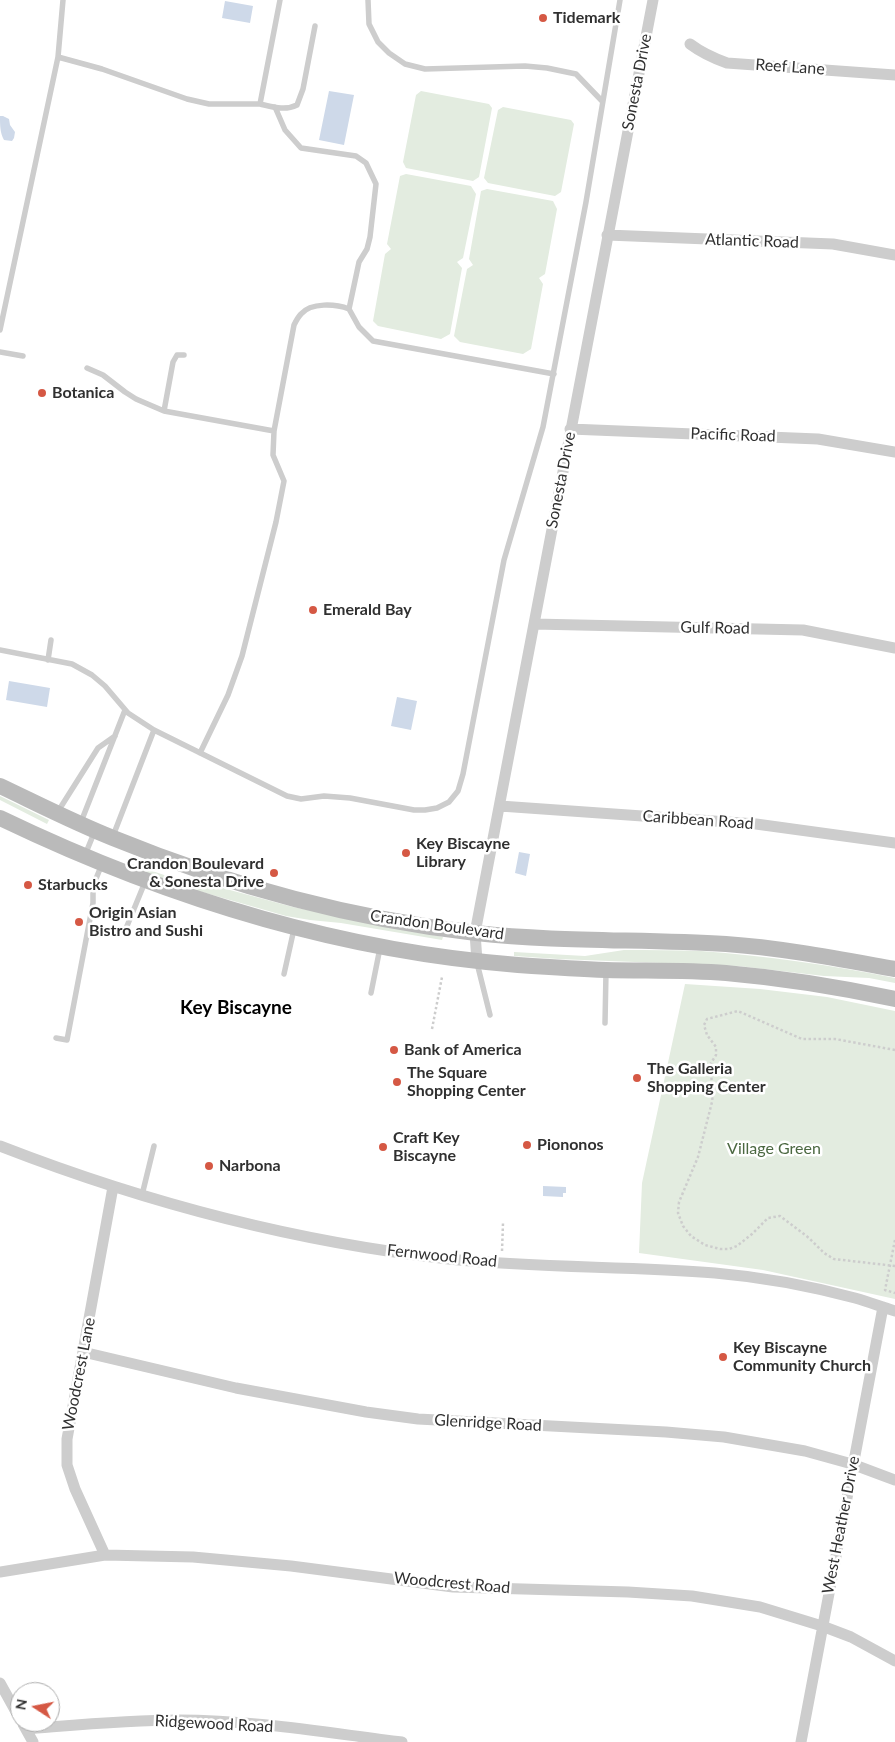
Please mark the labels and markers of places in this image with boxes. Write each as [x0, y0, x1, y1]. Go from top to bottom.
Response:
place label: Tidemark [553, 8, 620, 28]
marker: Tidemark [537, 12, 549, 24]
place label: Botanica [52, 383, 114, 403]
marker: Botanica [36, 387, 48, 399]
place label: Emerald Bay [323, 600, 412, 620]
marker: Emerald Bay [307, 604, 319, 616]
place label: Key Biscayne Library [416, 834, 510, 872]
marker: Key Biscayne Library [400, 847, 412, 859]
place label: Crandon Boulevard & Sonesta Drive [127, 854, 264, 892]
marker: Crandon Boulevard & Sonesta Drive [268, 867, 280, 879]
place label: Starbucks [38, 875, 108, 895]
marker: Starbucks [22, 879, 34, 891]
place label: Origin Asian Bistro and Sushi [89, 903, 203, 941]
marker: Origin Asian Bistro and Sushi [73, 916, 85, 928]
place label: Bank of America [404, 1040, 522, 1060]
marker: Bank of America [388, 1044, 400, 1056]
place label: The Galleria Shopping Center [647, 1059, 766, 1097]
place label: The Square Shopping Center [407, 1063, 526, 1101]
marker: The Galleria Shopping Center [631, 1072, 643, 1084]
marker: The Square Shopping Center [391, 1076, 403, 1088]
place label: Craft Key Biscayne [393, 1128, 460, 1166]
place label: Piononos [537, 1135, 604, 1155]
marker: Piononos [521, 1139, 533, 1151]
marker: Craft Key Biscayne [377, 1141, 389, 1153]
place label: Narbona [219, 1156, 281, 1176]
marker: Narbona [203, 1160, 215, 1172]
place label: Key Biscayne Community Church [733, 1338, 871, 1376]
marker: Key Biscayne Community Church [717, 1351, 729, 1363]

